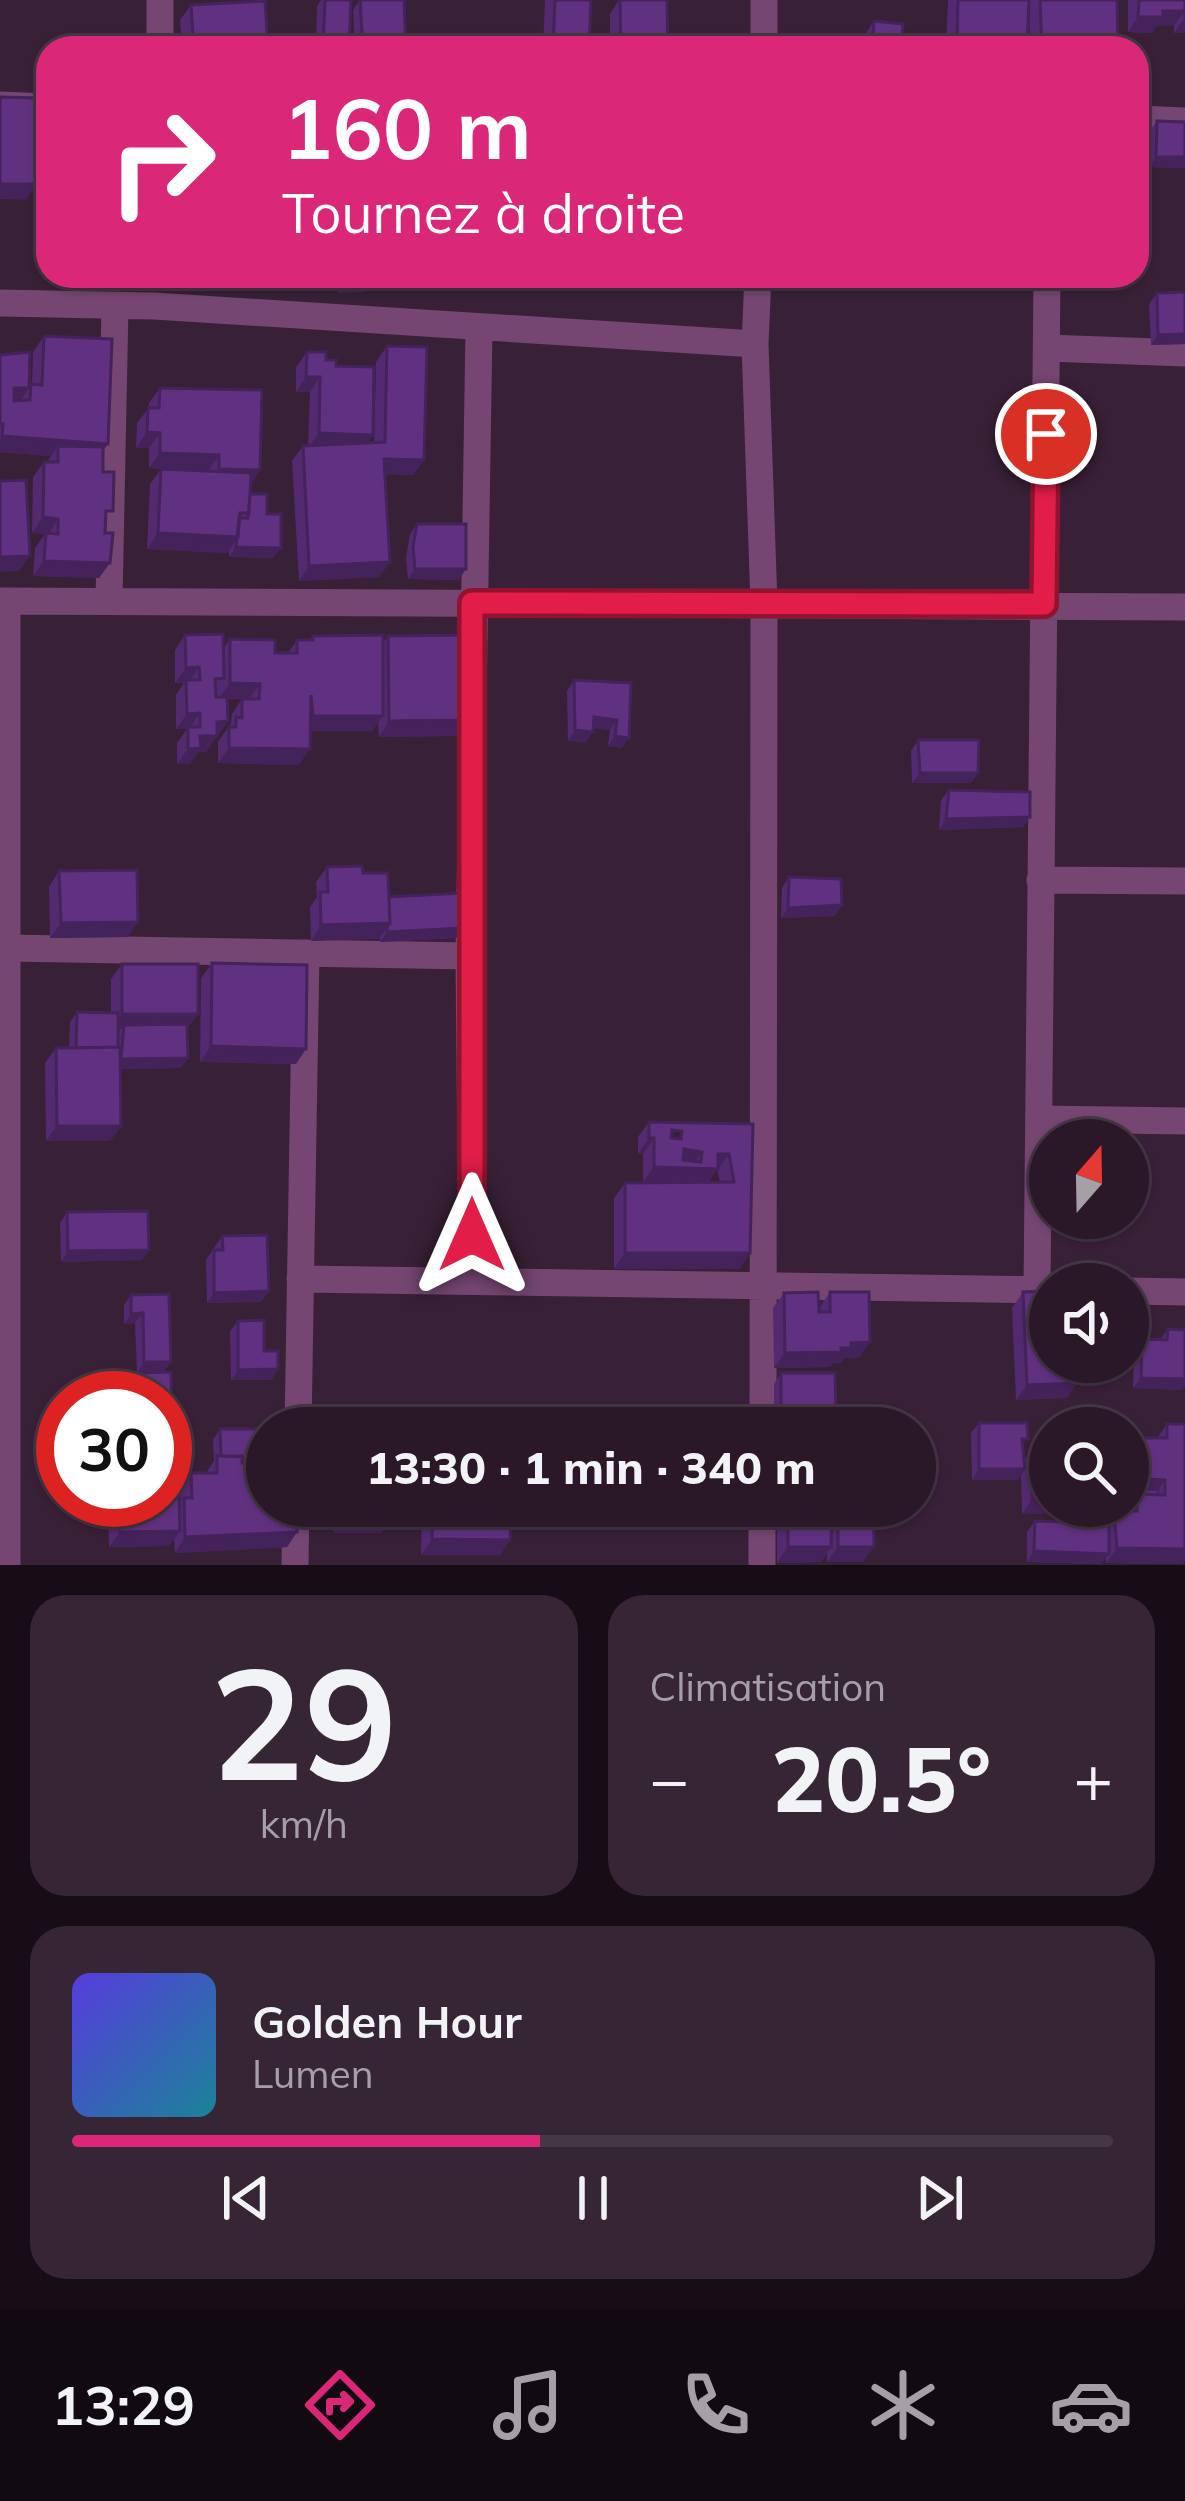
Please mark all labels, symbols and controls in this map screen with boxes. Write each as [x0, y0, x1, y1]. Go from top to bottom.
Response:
text: 160 m [282, 75, 532, 180]
icon: right [84, 84, 240, 240]
text: Tournez à droite [282, 179, 685, 247]
pin [995, 383, 1097, 485]
icon: arrive [1013, 401, 1079, 467]
north arrow [1029, 1119, 1149, 1239]
map controls [1029, 1119, 1149, 1527]
position arrow [409, 1172, 535, 1298]
button: sound [1029, 1263, 1149, 1383]
speed limit sign: 30 [36, 1371, 192, 1527]
button: search [1029, 1407, 1149, 1527]
text: 13:30 · 1 min · 340 m [366, 1439, 816, 1495]
text: 29 [210, 1623, 397, 1819]
text: Climatisation [650, 1662, 886, 1711]
text: 20.5° [771, 1722, 991, 1835]
text: − [650, 1737, 689, 1820]
text: + [1073, 1737, 1113, 1820]
text: km/h [260, 1799, 348, 1848]
text: Golden Hour [252, 1993, 522, 2049]
text: Lumen [252, 2049, 374, 2098]
icon: previous [213, 2165, 279, 2231]
icon: pause [560, 2165, 626, 2231]
icon: next [907, 2165, 973, 2231]
icon: directions [298, 2363, 382, 2447]
icon: music [486, 2363, 570, 2447]
icon: phone [674, 2363, 758, 2447]
icon: climate [861, 2363, 945, 2447]
icon: car [1049, 2363, 1133, 2447]
text: 13:29 [52, 2371, 195, 2439]

